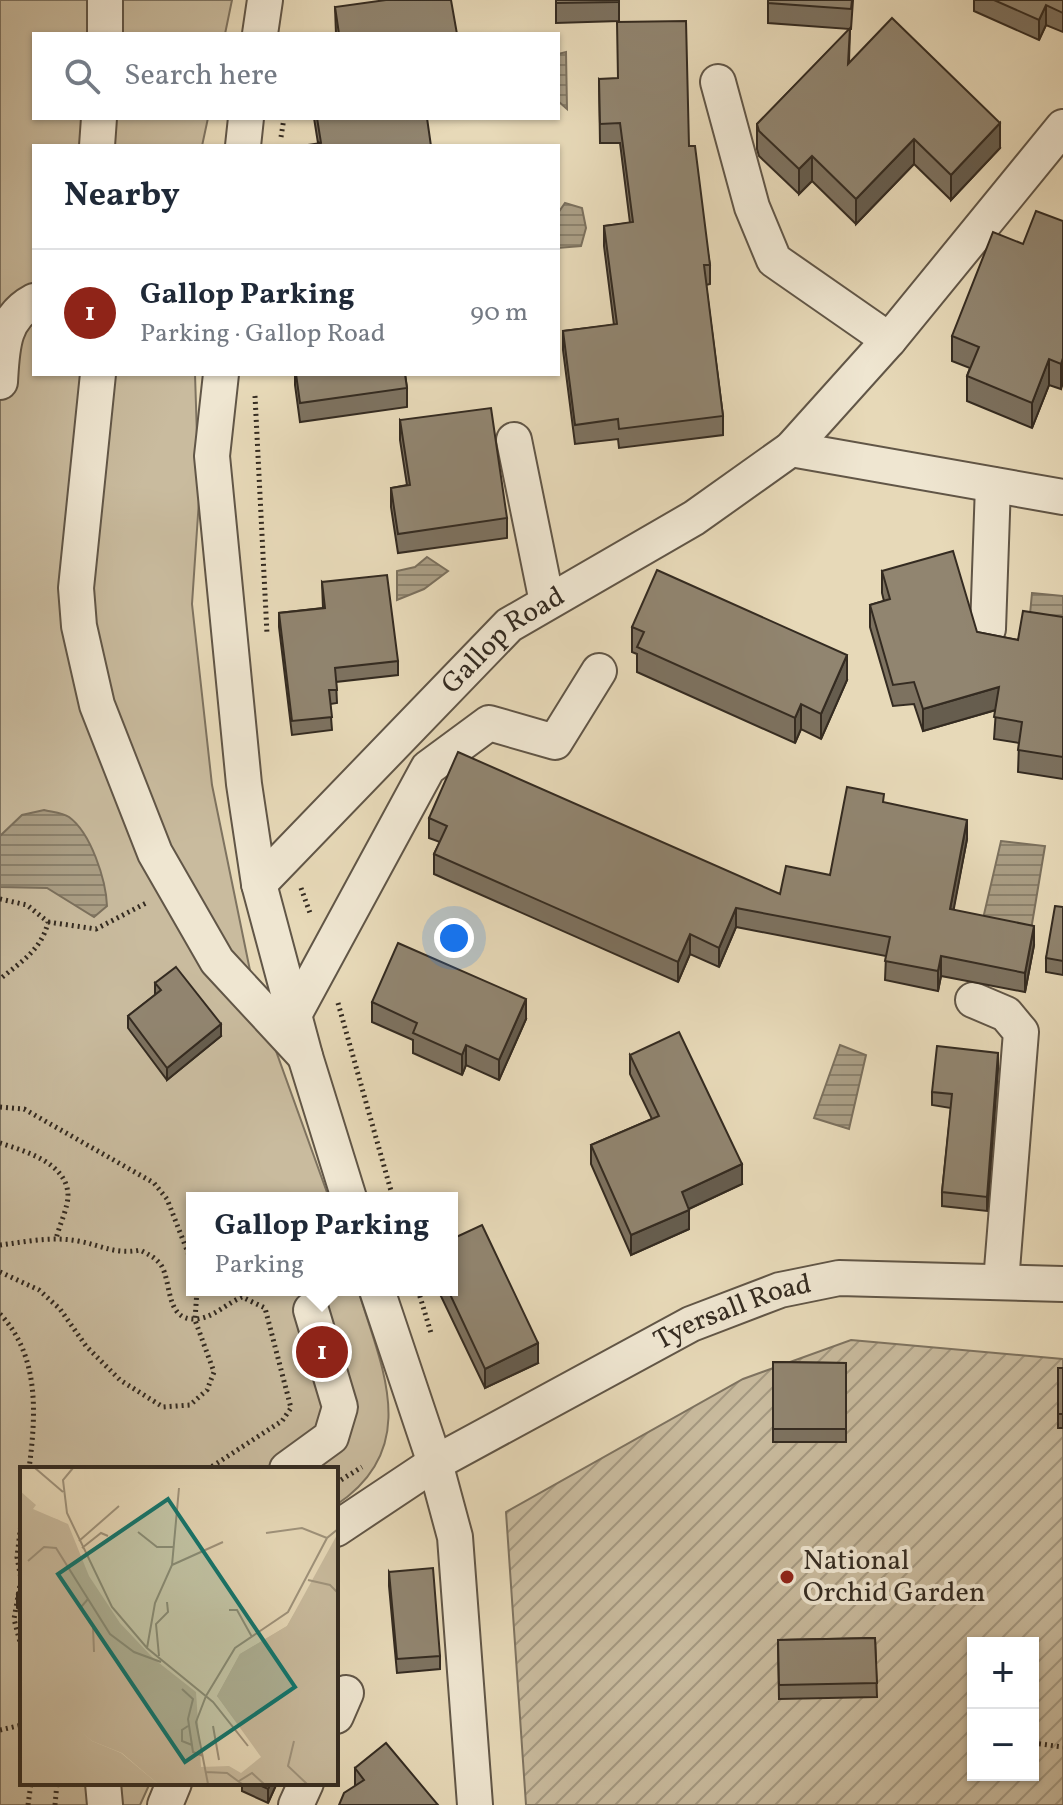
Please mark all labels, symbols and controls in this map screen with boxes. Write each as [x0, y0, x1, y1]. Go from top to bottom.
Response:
search box [32, 32, 560, 120]
icon: search [60, 54, 104, 98]
text: Search here [124, 55, 278, 97]
text: Nearby [64, 173, 180, 220]
text: Gallop Parking [140, 274, 355, 316]
text: 1 [85, 295, 95, 331]
text: 90 m [470, 295, 528, 331]
text: Parking · Gallop Road [140, 316, 385, 352]
street label: Gallop Road [433, 577, 572, 703]
your location [434, 918, 474, 958]
popup [186, 1192, 458, 1296]
text: Gallop Parking [215, 1205, 429, 1247]
text: Parking [215, 1247, 304, 1283]
street label: Tyersall Road [647, 1265, 815, 1360]
pin: 1 [296, 1322, 348, 1382]
inset map [20, 1467, 338, 1785]
place label: National Orchid Garden [803, 1542, 985, 1613]
marker: National Orchid Garden [778, 1568, 796, 1586]
map controls [967, 1637, 1039, 1781]
button: + [967, 1637, 1039, 1709]
button: − [967, 1709, 1039, 1781]

